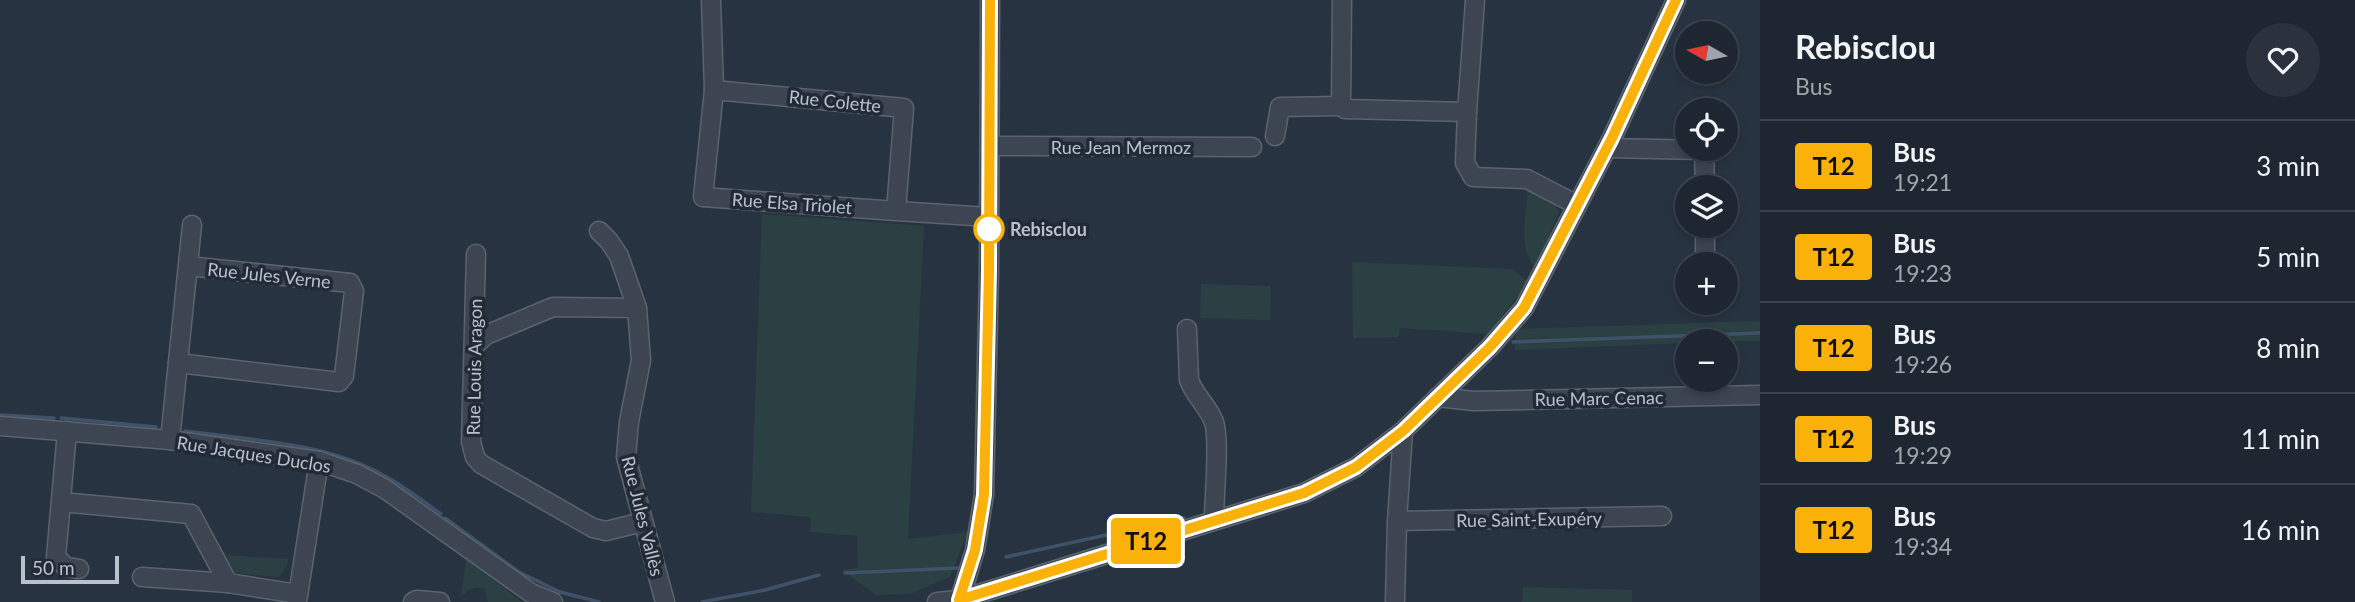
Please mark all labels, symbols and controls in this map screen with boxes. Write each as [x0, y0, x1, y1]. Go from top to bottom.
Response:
north arrow [1675, 21, 1738, 84]
map controls [1675, 21, 1738, 392]
button: heart [2246, 23, 2320, 97]
text: Rebisclou [1795, 26, 1936, 66]
text: Bus [1795, 72, 1832, 100]
street label: Rue Colette [788, 85, 882, 117]
button: locate [1675, 98, 1738, 161]
street label: Rue Jean Mermoz [1051, 136, 1191, 158]
text: Bus [1893, 136, 1936, 168]
text: 3 min [2256, 150, 2320, 182]
text: T12 [1812, 151, 1855, 180]
text: 19:21 [1893, 168, 1952, 196]
button: layers [1675, 175, 1738, 238]
street label: Rue Elsa Triolet [731, 188, 853, 218]
marker: Rebisclou [974, 214, 1004, 244]
place label: Rebisclou [1010, 218, 1087, 240]
text: Bus [1893, 227, 1936, 259]
text: 5 min [2256, 241, 2320, 273]
text: T12 [1812, 242, 1855, 271]
button: + [1675, 252, 1738, 315]
street label: Rue Jules Verne [206, 258, 332, 292]
text: 19:23 [1893, 259, 1952, 287]
street label: Rue Louis Aragon [462, 298, 486, 436]
text: Bus [1893, 318, 1936, 350]
button: − [1675, 329, 1738, 392]
text: 8 min [2256, 332, 2320, 364]
text: T12 [1812, 333, 1855, 362]
text: 19:26 [1893, 350, 1952, 378]
street label: Rue Marc Cenac [1534, 386, 1664, 410]
text: Bus [1893, 409, 1936, 441]
text: 11 min [2241, 423, 2320, 455]
text: T12 [1812, 424, 1855, 453]
street label: Rue Jacques Duclos [175, 431, 333, 477]
text: 19:29 [1893, 441, 1952, 469]
street label: Rue Jules Vallès [617, 454, 669, 579]
text: Bus [1893, 500, 1936, 532]
street label: Rue Saint-Exupéry [1456, 507, 1603, 531]
text: 16 min [2241, 514, 2320, 546]
text: T12 [1812, 515, 1855, 544]
line badge: T12 [1106, 518, 1186, 564]
text: T12 [1125, 526, 1167, 555]
text: 19:34 [1893, 532, 1952, 560]
scale bar [21, 553, 119, 585]
text: 50 m [32, 556, 75, 579]

